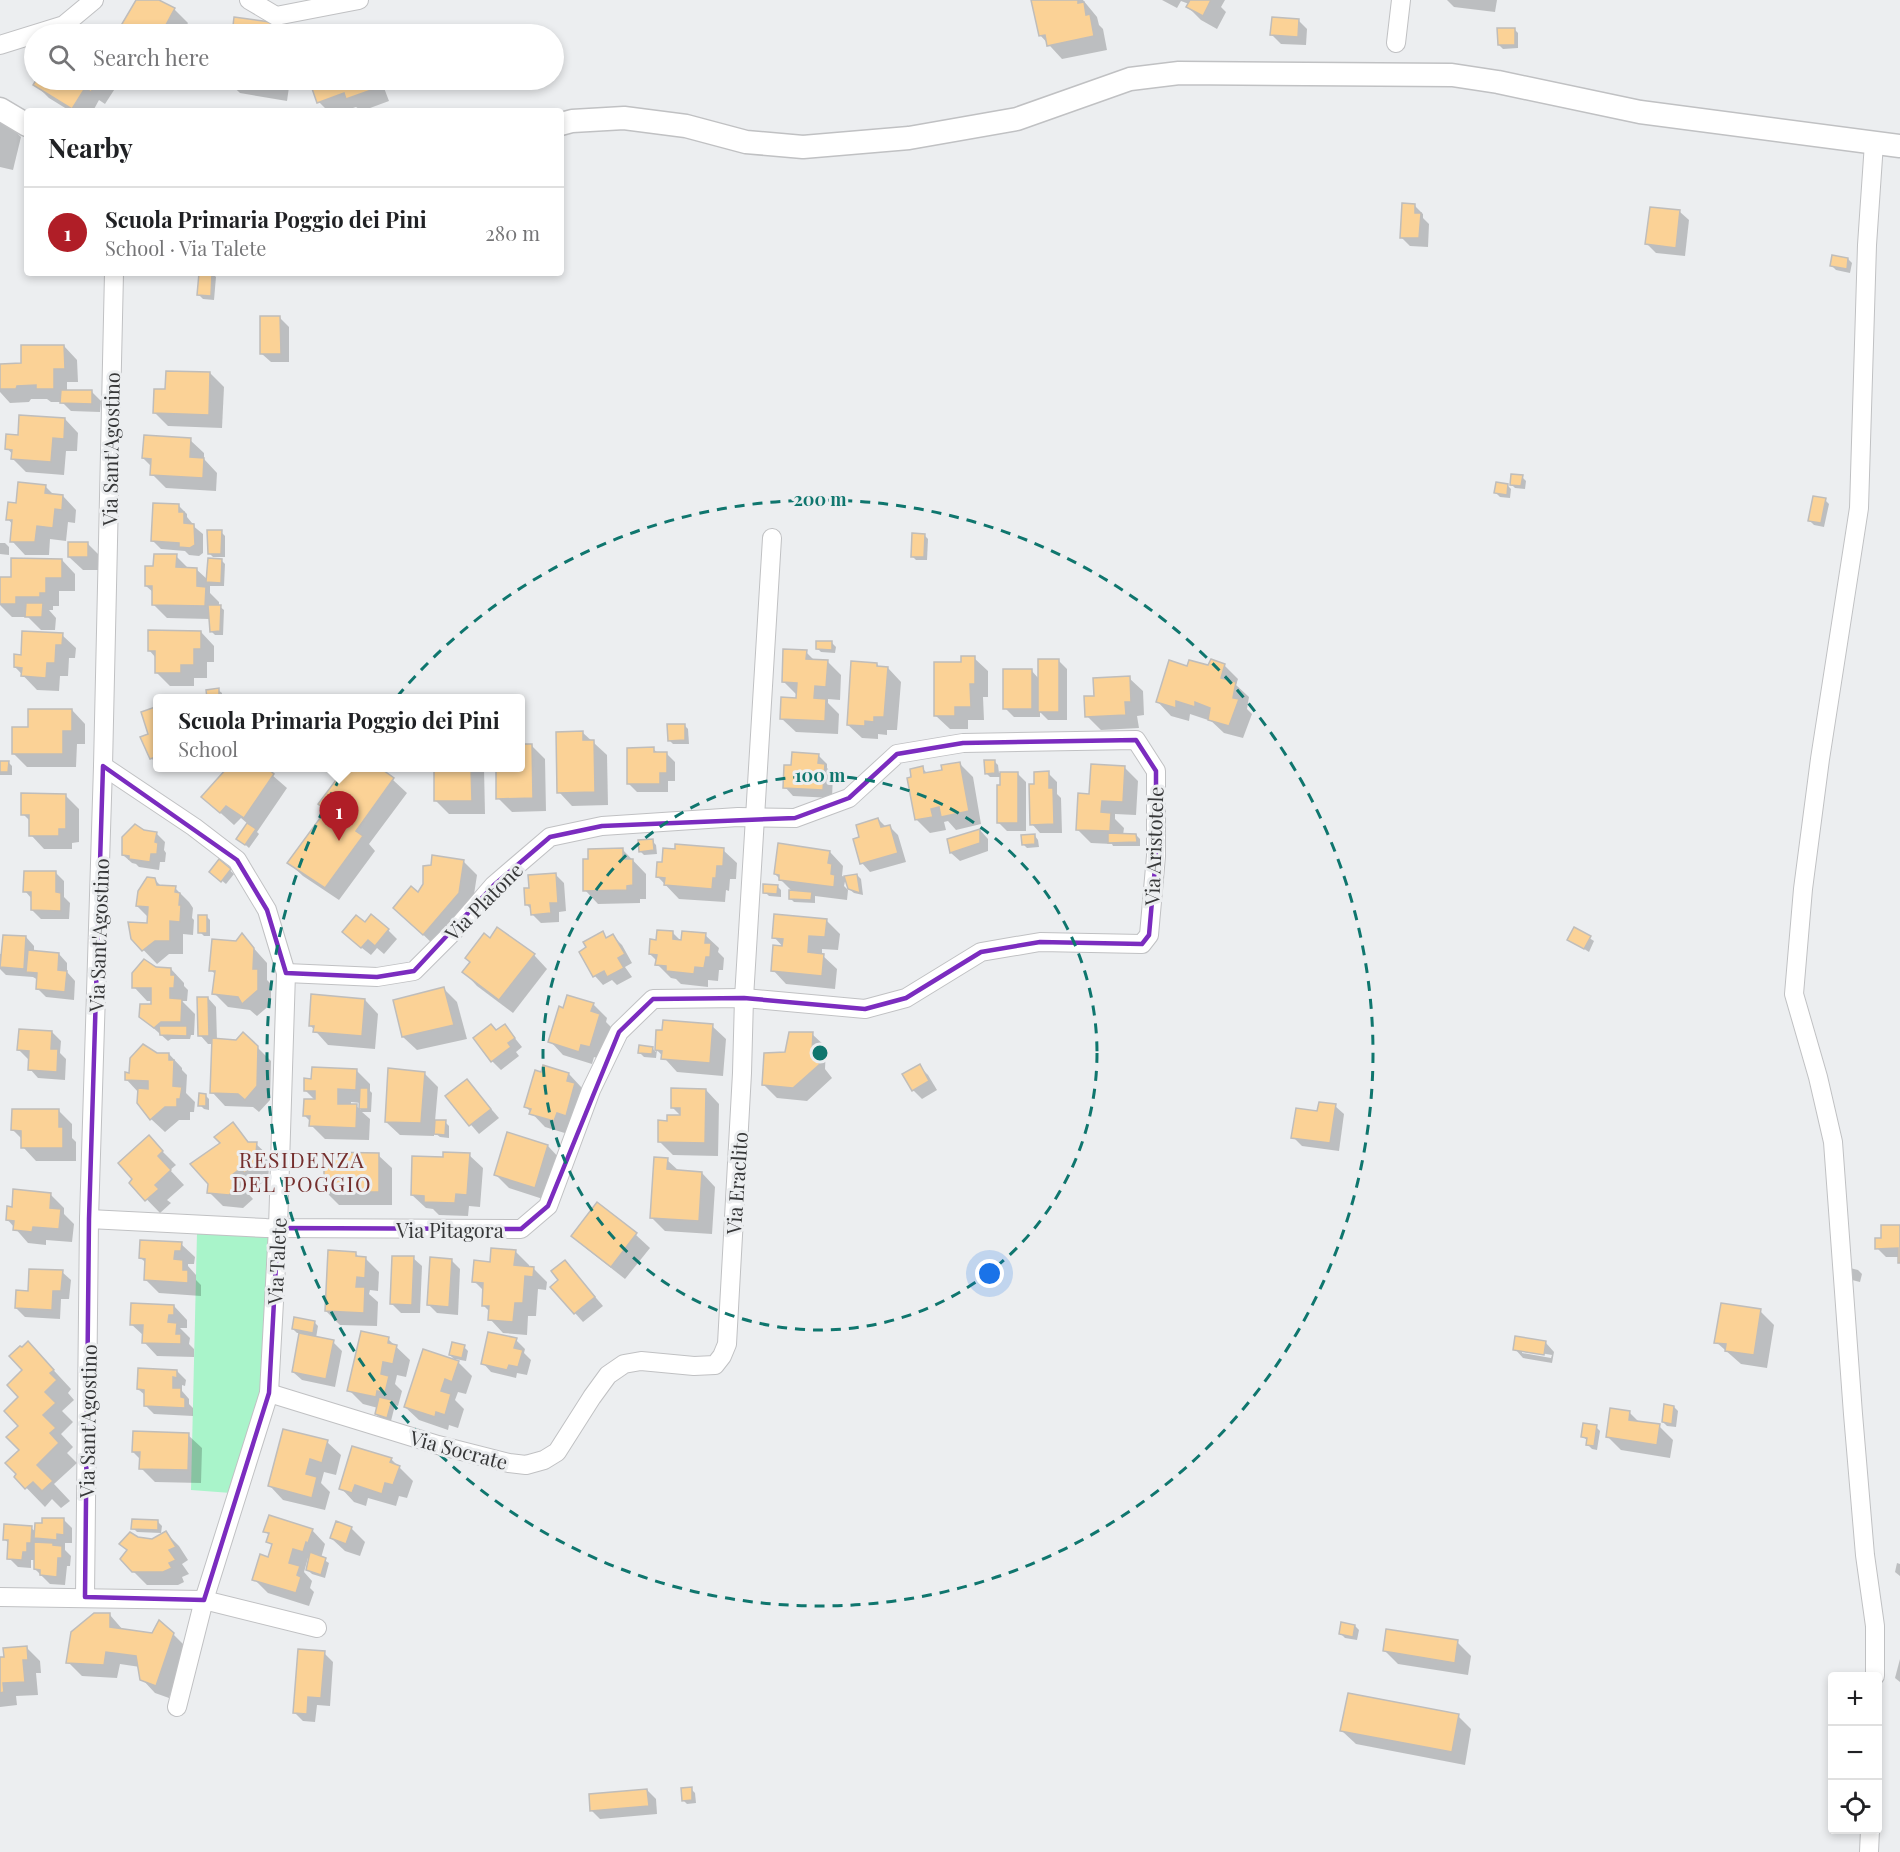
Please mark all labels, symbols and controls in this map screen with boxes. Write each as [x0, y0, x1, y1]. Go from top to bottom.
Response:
search box [24, 24, 564, 90]
icon: search [45, 41, 78, 74]
text: Search here [93, 42, 209, 72]
text: Nearby [48, 130, 133, 165]
text: Scuola Primaria Poggio dei Pini [105, 204, 427, 234]
text: 1 [64, 219, 71, 246]
text: 280 m [485, 219, 540, 246]
text: School · Via Talete [105, 234, 266, 261]
street label: Via Sant'Agostino [95, 372, 125, 527]
text: 200 m [793, 487, 847, 511]
popup [153, 694, 525, 772]
text: Scuola Primaria Poggio dei Pini [178, 705, 500, 735]
text: School [178, 735, 238, 762]
text: 100 m [795, 763, 846, 787]
street label: Via Aristotele [1137, 786, 1169, 907]
pin: 1 [320, 792, 358, 841]
street label: Via Platone [437, 856, 528, 947]
street label: Via Sant'Agostino [82, 858, 114, 1013]
centre of rings [810, 1043, 830, 1063]
street label: Via Eraclito [719, 1131, 753, 1236]
district label: RESIDENZA DEL POGGIO [232, 1145, 372, 1197]
street label: Via Pitagora [395, 1216, 504, 1243]
street label: Via Talete [260, 1217, 292, 1306]
your location [975, 1259, 1004, 1288]
street label: Via Sant'Agostino [72, 1344, 102, 1499]
street label: Via Socrate [406, 1423, 511, 1475]
map controls [1828, 1672, 1882, 1834]
button: + [1828, 1672, 1882, 1726]
button: − [1828, 1726, 1882, 1780]
button: locate [1828, 1780, 1882, 1834]

